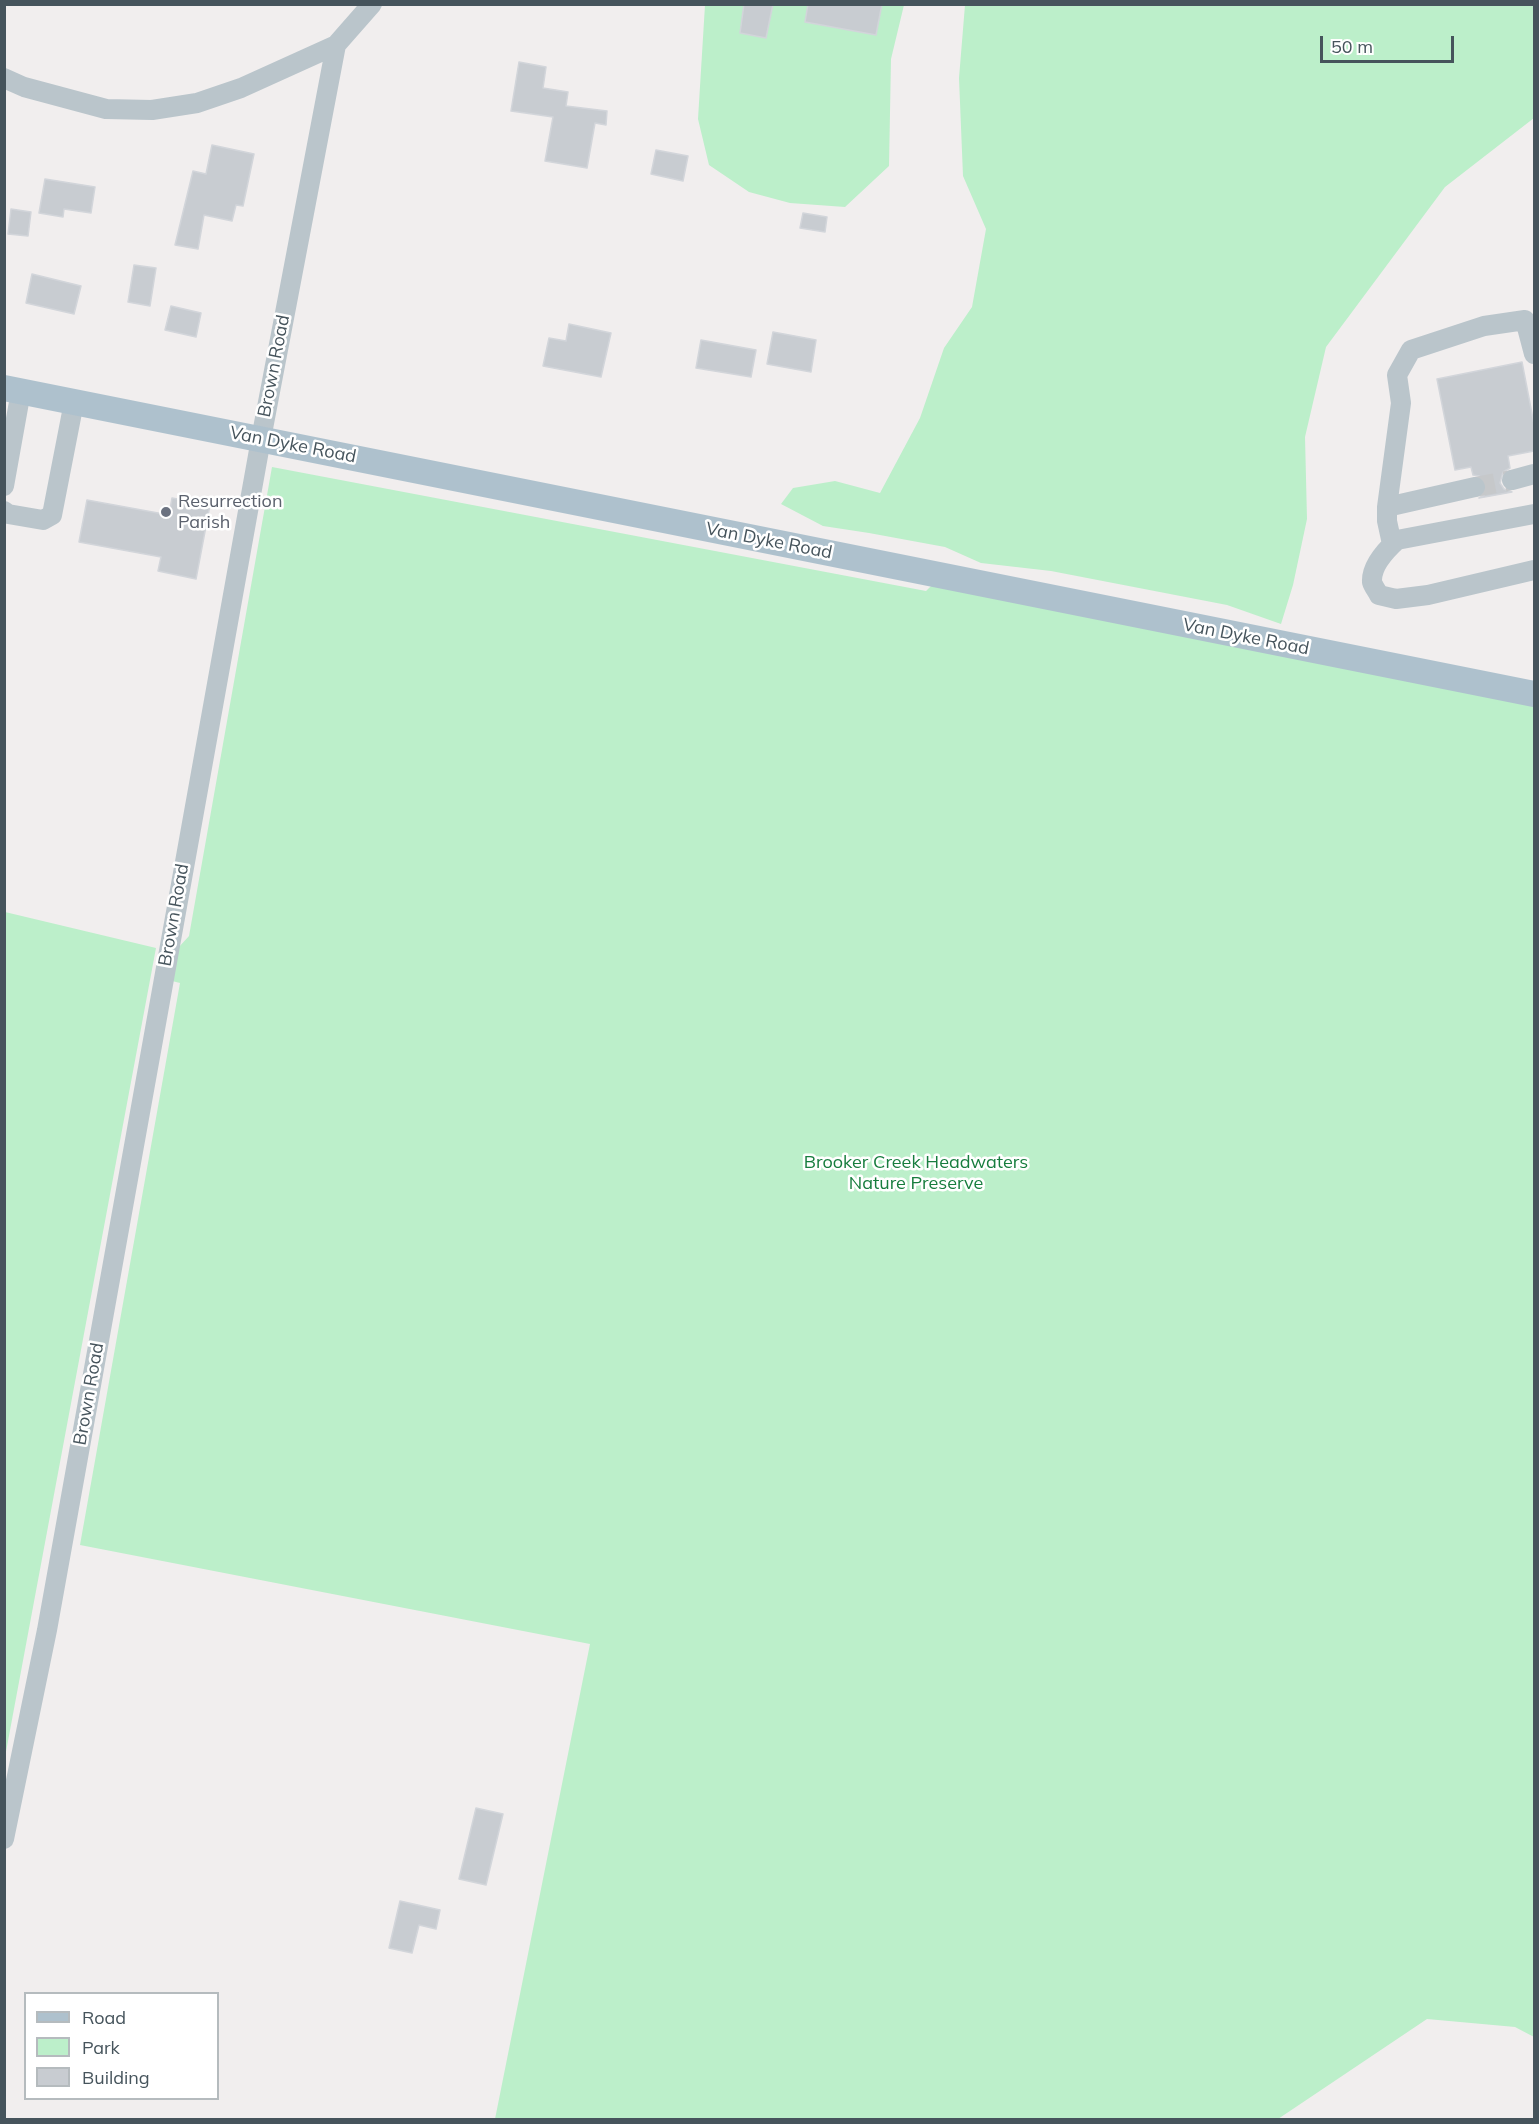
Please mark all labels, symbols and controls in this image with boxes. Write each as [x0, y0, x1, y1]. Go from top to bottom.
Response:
scale bar [1323, 24, 1456, 62]
text: 50 m [1331, 35, 1373, 58]
street label: Brown Road [253, 313, 295, 419]
street label: Van Dyke Road [228, 422, 358, 468]
place label: Resurrection Parish [178, 491, 282, 534]
marker: Resurrection Parish [159, 505, 173, 519]
street label: Van Dyke Road [704, 518, 834, 564]
street label: Van Dyke Road [1181, 614, 1311, 660]
street label: Brown Road [154, 862, 194, 968]
park label: Brooker Creek Headwaters Nature Preserve [804, 1152, 1028, 1194]
street label: Brown Road [69, 1341, 109, 1447]
legend [24, 1992, 219, 2100]
text: Road [82, 2006, 126, 2029]
text: Park [82, 2036, 120, 2059]
text: Building [82, 2066, 150, 2089]

